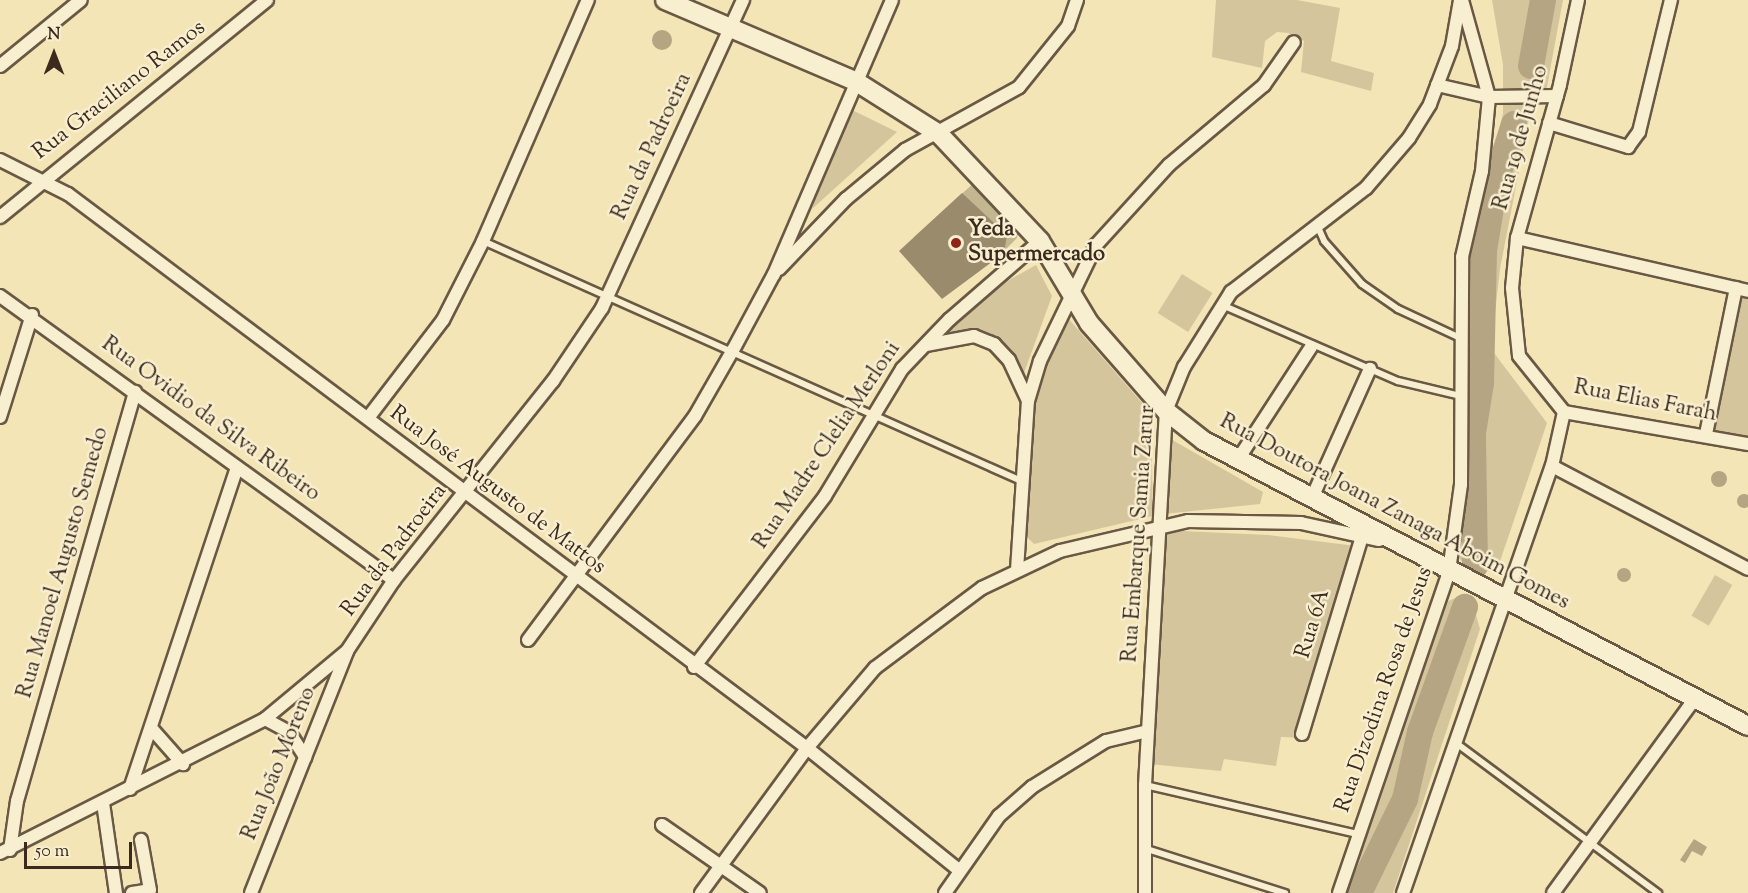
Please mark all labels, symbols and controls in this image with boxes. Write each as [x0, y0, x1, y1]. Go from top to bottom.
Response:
street label: Rua Graciliano Ramos [29, 15, 211, 167]
north arrow [24, 24, 84, 84]
text: N [48, 24, 60, 47]
street label: Rua 19 de Junho [1489, 63, 1555, 213]
street label: Rua da Padroeira [607, 69, 699, 225]
place label: Yeda Supermercado [968, 217, 1105, 268]
marker: Yeda Supermercado [949, 236, 963, 250]
street label: Rua Ovidio da Silva Ribeiro [96, 332, 324, 508]
street label: Rua Madre Clelia Merloni [749, 337, 907, 555]
street label: Rua Elias Farah [1571, 375, 1719, 429]
street label: Rua José Augusto de Mattos [384, 401, 610, 581]
street label: Rua Embarque Samia Zarur [1118, 405, 1162, 663]
street label: Rua Doutora Joana Zanaga Aboim Gomes [1215, 409, 1573, 617]
street label: Rua Manoel Augusto Semedo [13, 424, 115, 702]
street label: Rua da Padroeira [337, 480, 453, 622]
street label: Rua Dizodina Rosa de Jesus [1331, 564, 1439, 816]
street label: Rua 6A [1291, 586, 1337, 662]
street label: Rua João Moreno [237, 684, 323, 844]
scale bar [27, 830, 135, 868]
text: 50 m [35, 839, 69, 865]

